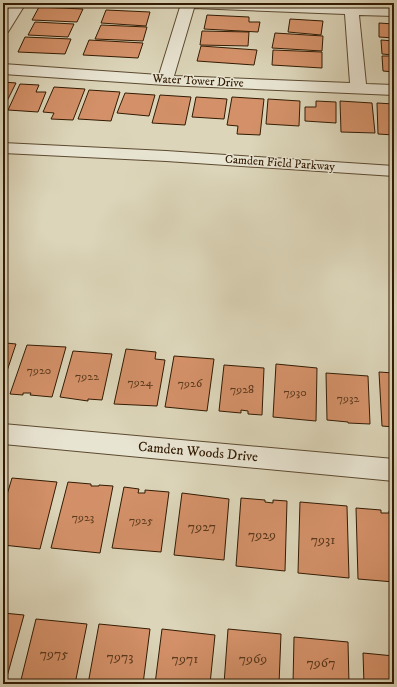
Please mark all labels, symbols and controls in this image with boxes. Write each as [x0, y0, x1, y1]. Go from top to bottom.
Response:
street label: Water Tower Drive [151, 71, 244, 91]
street label: Camden Field Parkway [224, 152, 336, 174]
house number: 7920 [27, 363, 51, 378]
house number: 7922 [75, 369, 99, 384]
house number: 7924 [127, 375, 154, 390]
house number: 7926 [178, 376, 203, 391]
house number: 7928 [230, 382, 254, 397]
house number: 7930 [283, 385, 307, 400]
house number: 7932 [337, 391, 359, 406]
street label: Camden Woods Drive [137, 438, 259, 466]
house number: 7923 [72, 510, 94, 525]
house number: 7925 [129, 513, 153, 528]
house number: 7927 [188, 518, 216, 536]
house number: 7929 [248, 526, 276, 544]
house number: 7931 [311, 531, 335, 549]
house number: 7975 [40, 645, 68, 663]
house number: 7973 [107, 648, 133, 666]
house number: 7971 [172, 650, 198, 668]
house number: 7969 [239, 650, 267, 668]
house number: 7967 [306, 654, 336, 672]

